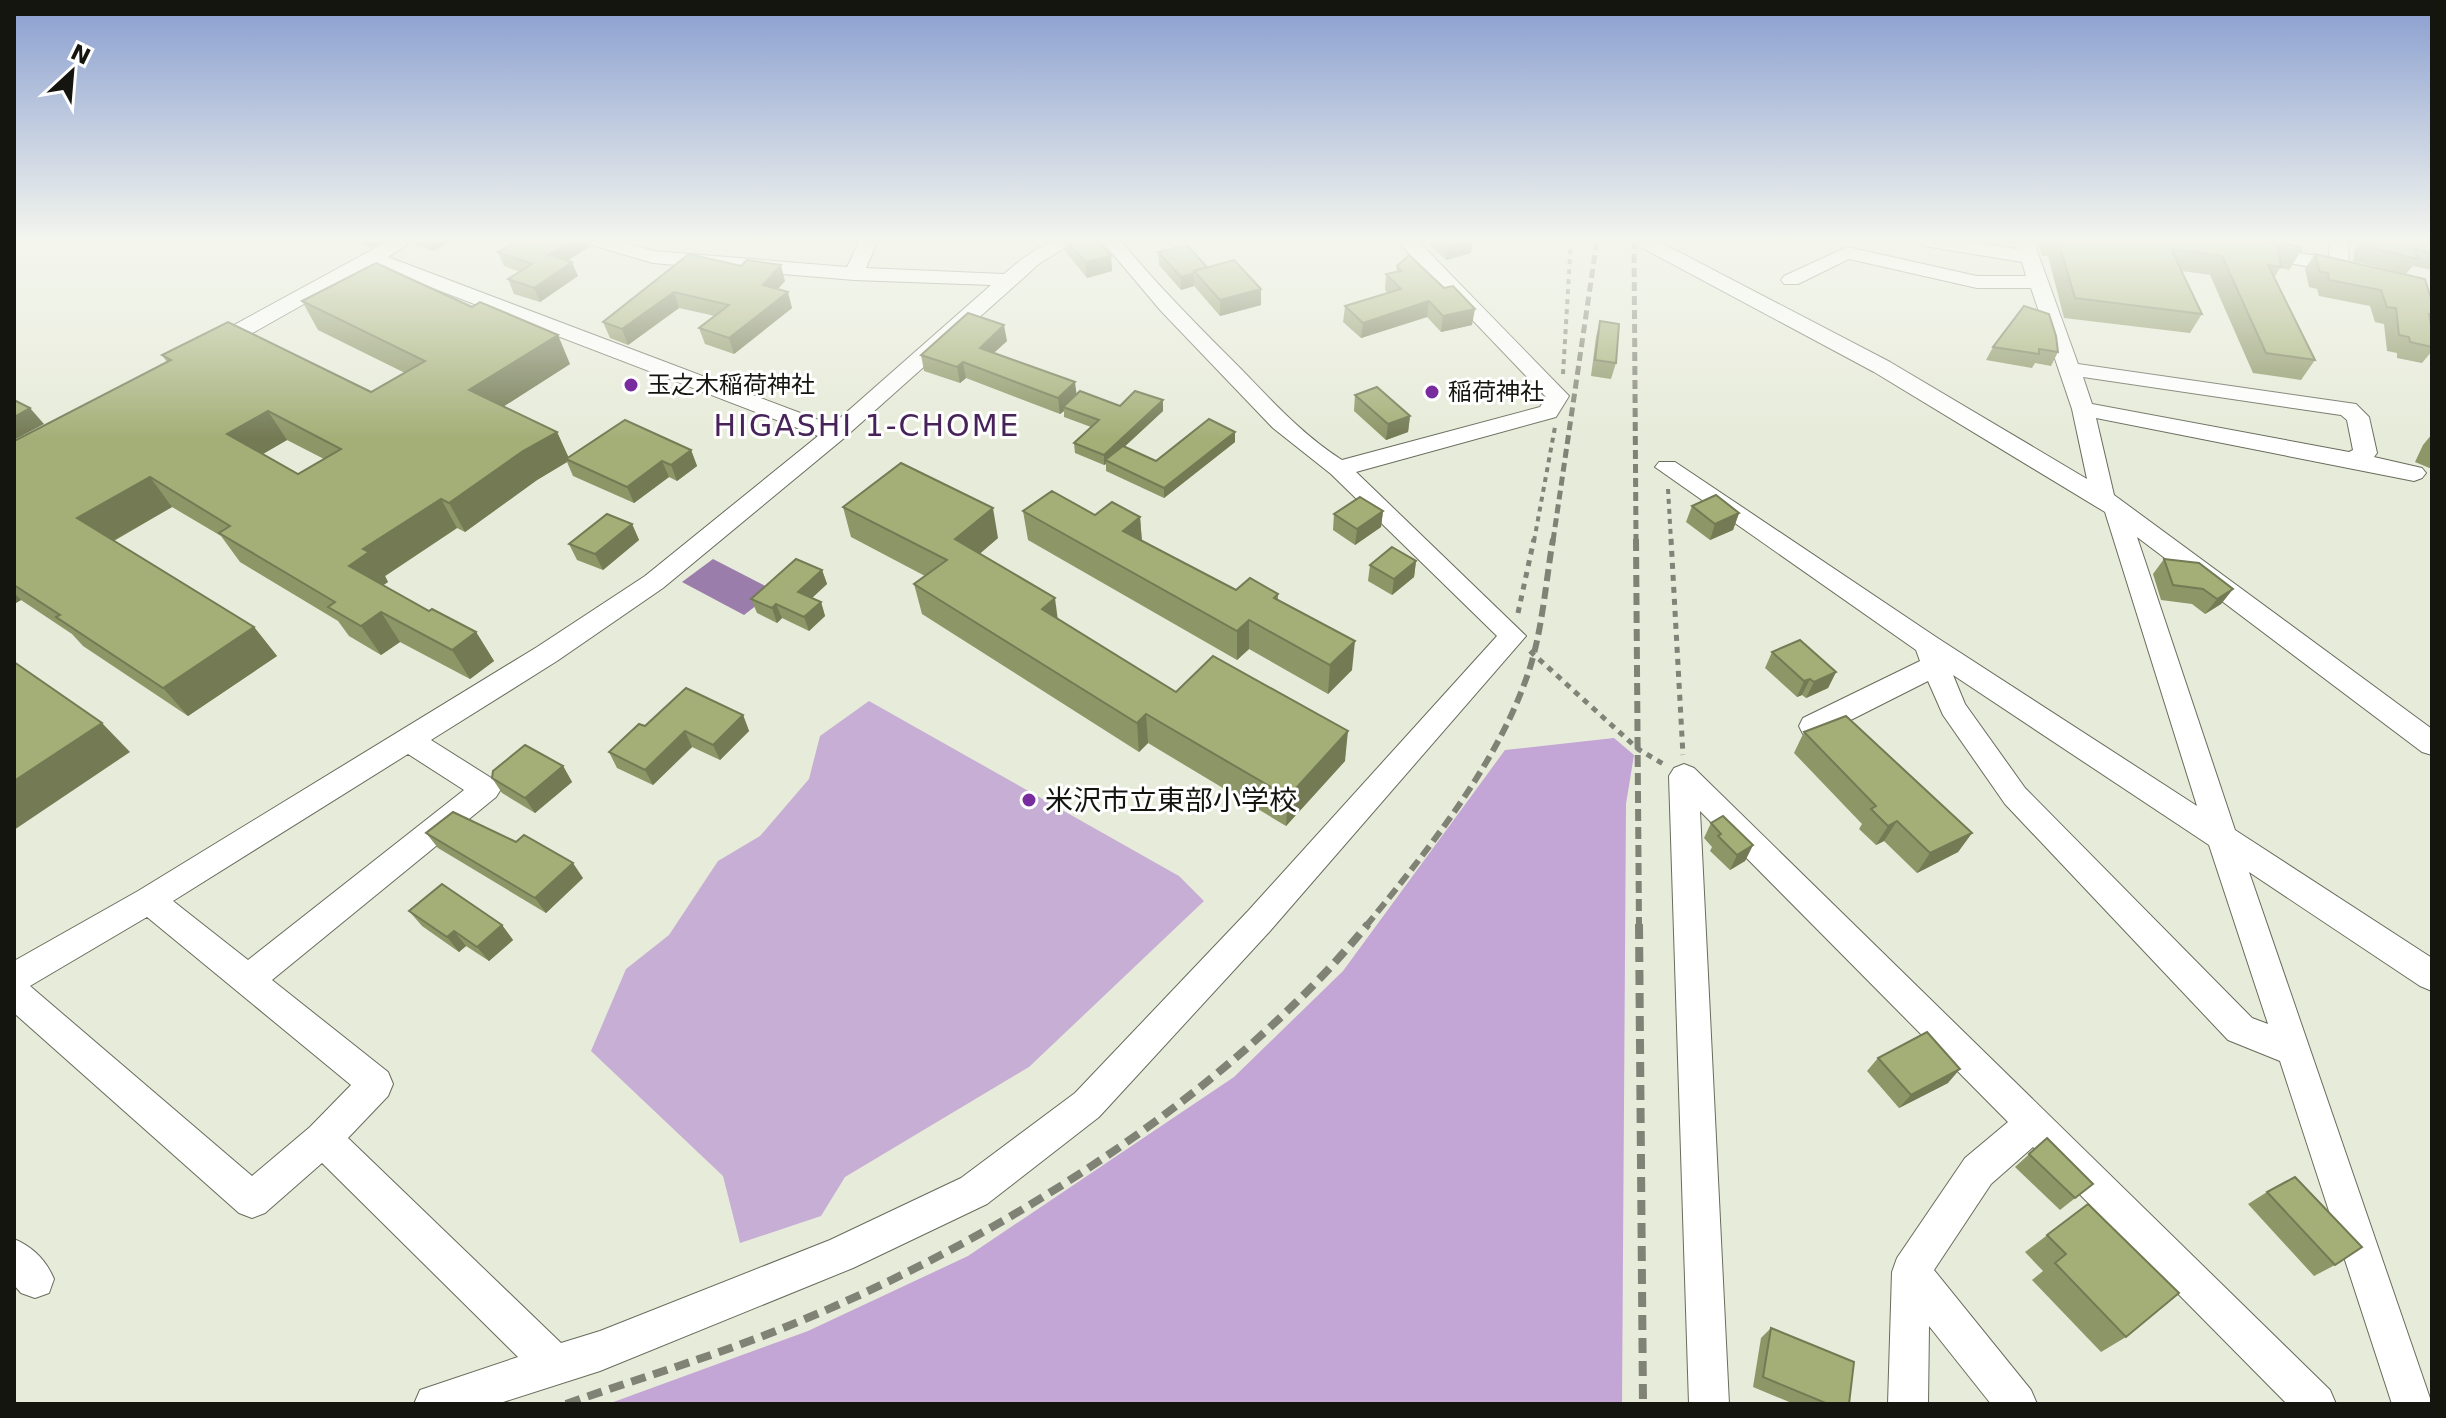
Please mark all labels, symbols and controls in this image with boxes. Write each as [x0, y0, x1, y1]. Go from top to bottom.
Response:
north arrow [32, 32, 112, 112]
text: N [67, 39, 94, 70]
place label: 玉之木稲荷神社 [647, 371, 815, 399]
marker: 玉之木稲荷神社 [622, 376, 640, 394]
place label: 稲荷神社 [1448, 378, 1544, 406]
marker: 稲荷神社 [1423, 383, 1441, 401]
district label: HIGASHI 1-CHOME [713, 408, 1021, 443]
place label: 米沢市立東部小学校 [1045, 784, 1297, 817]
marker: 米沢市立東部小学校 [1020, 791, 1038, 809]

